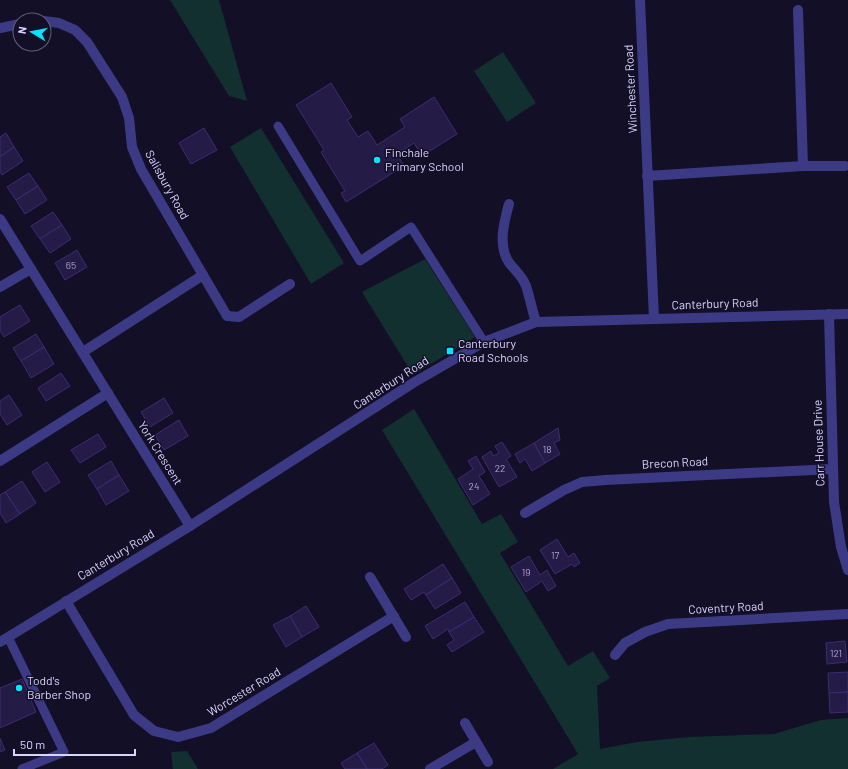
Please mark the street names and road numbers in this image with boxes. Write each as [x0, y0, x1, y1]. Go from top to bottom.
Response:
street label: Winchester Road [621, 44, 639, 134]
street label: Salisbury Road [143, 148, 193, 222]
street label: Canterbury Road [671, 294, 759, 312]
street label: Canterbury Road [350, 353, 431, 412]
street label: Carr House Drive [809, 400, 827, 487]
street label: York Crescent [136, 418, 186, 487]
street label: Brecon Road [641, 453, 708, 471]
street label: Canterbury Road [75, 526, 156, 583]
street label: Coventry Road [688, 598, 764, 616]
street label: Worcester Road [204, 664, 283, 719]

